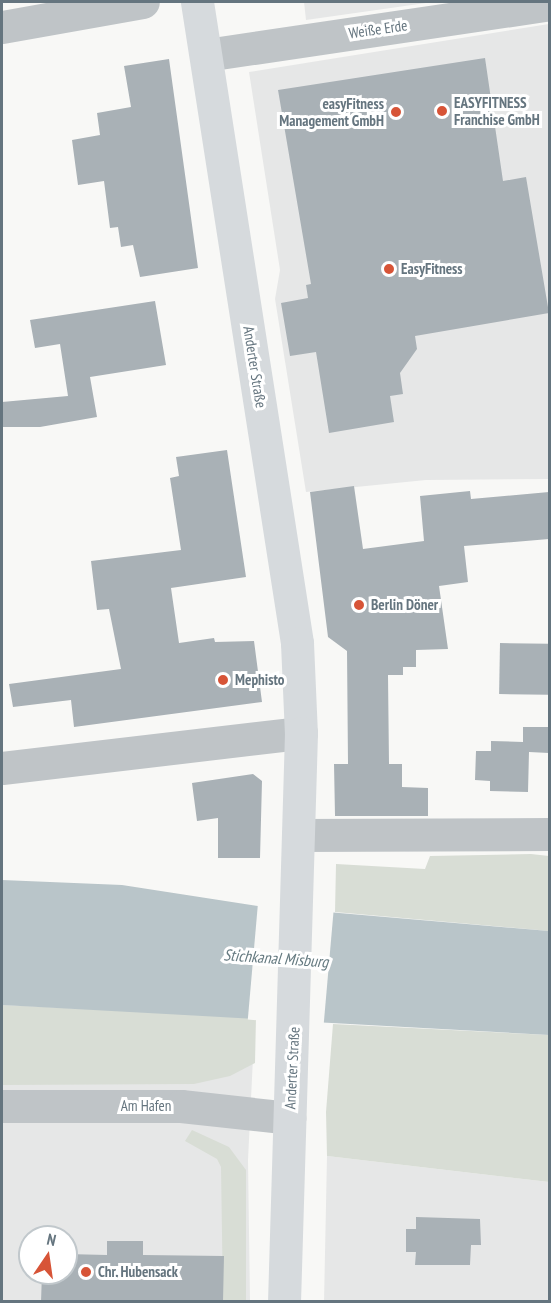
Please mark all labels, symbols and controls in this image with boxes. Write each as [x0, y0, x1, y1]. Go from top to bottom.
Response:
street label: Weiße Erde [348, 16, 408, 42]
place label: EASYFITNESS Franchise GmbH [454, 93, 540, 128]
place label: easyFitness Management GmbH [279, 94, 384, 129]
marker: EASYFITNESS Franchise GmbH [435, 104, 449, 118]
marker: easyFitness Management GmbH [389, 105, 403, 119]
place label: EasyFitness [401, 260, 463, 278]
marker: EasyFitness [382, 262, 396, 276]
street label: Anderter Straße [240, 325, 270, 409]
place label: Berlin Döner [371, 596, 438, 614]
marker: Berlin Döner [352, 598, 366, 612]
place label: Mephisto [235, 671, 284, 689]
marker: Mephisto [216, 673, 230, 687]
water label: Stichkanal Misburg [223, 945, 329, 971]
street label: Anderter Straße [281, 1026, 303, 1110]
street label: Am Hafen [121, 1097, 171, 1115]
north arrow [18, 1225, 78, 1285]
text: N [45, 1229, 58, 1250]
place label: Chr. Hubensack [98, 1263, 179, 1281]
marker: Chr. Hubensack [79, 1265, 93, 1279]

